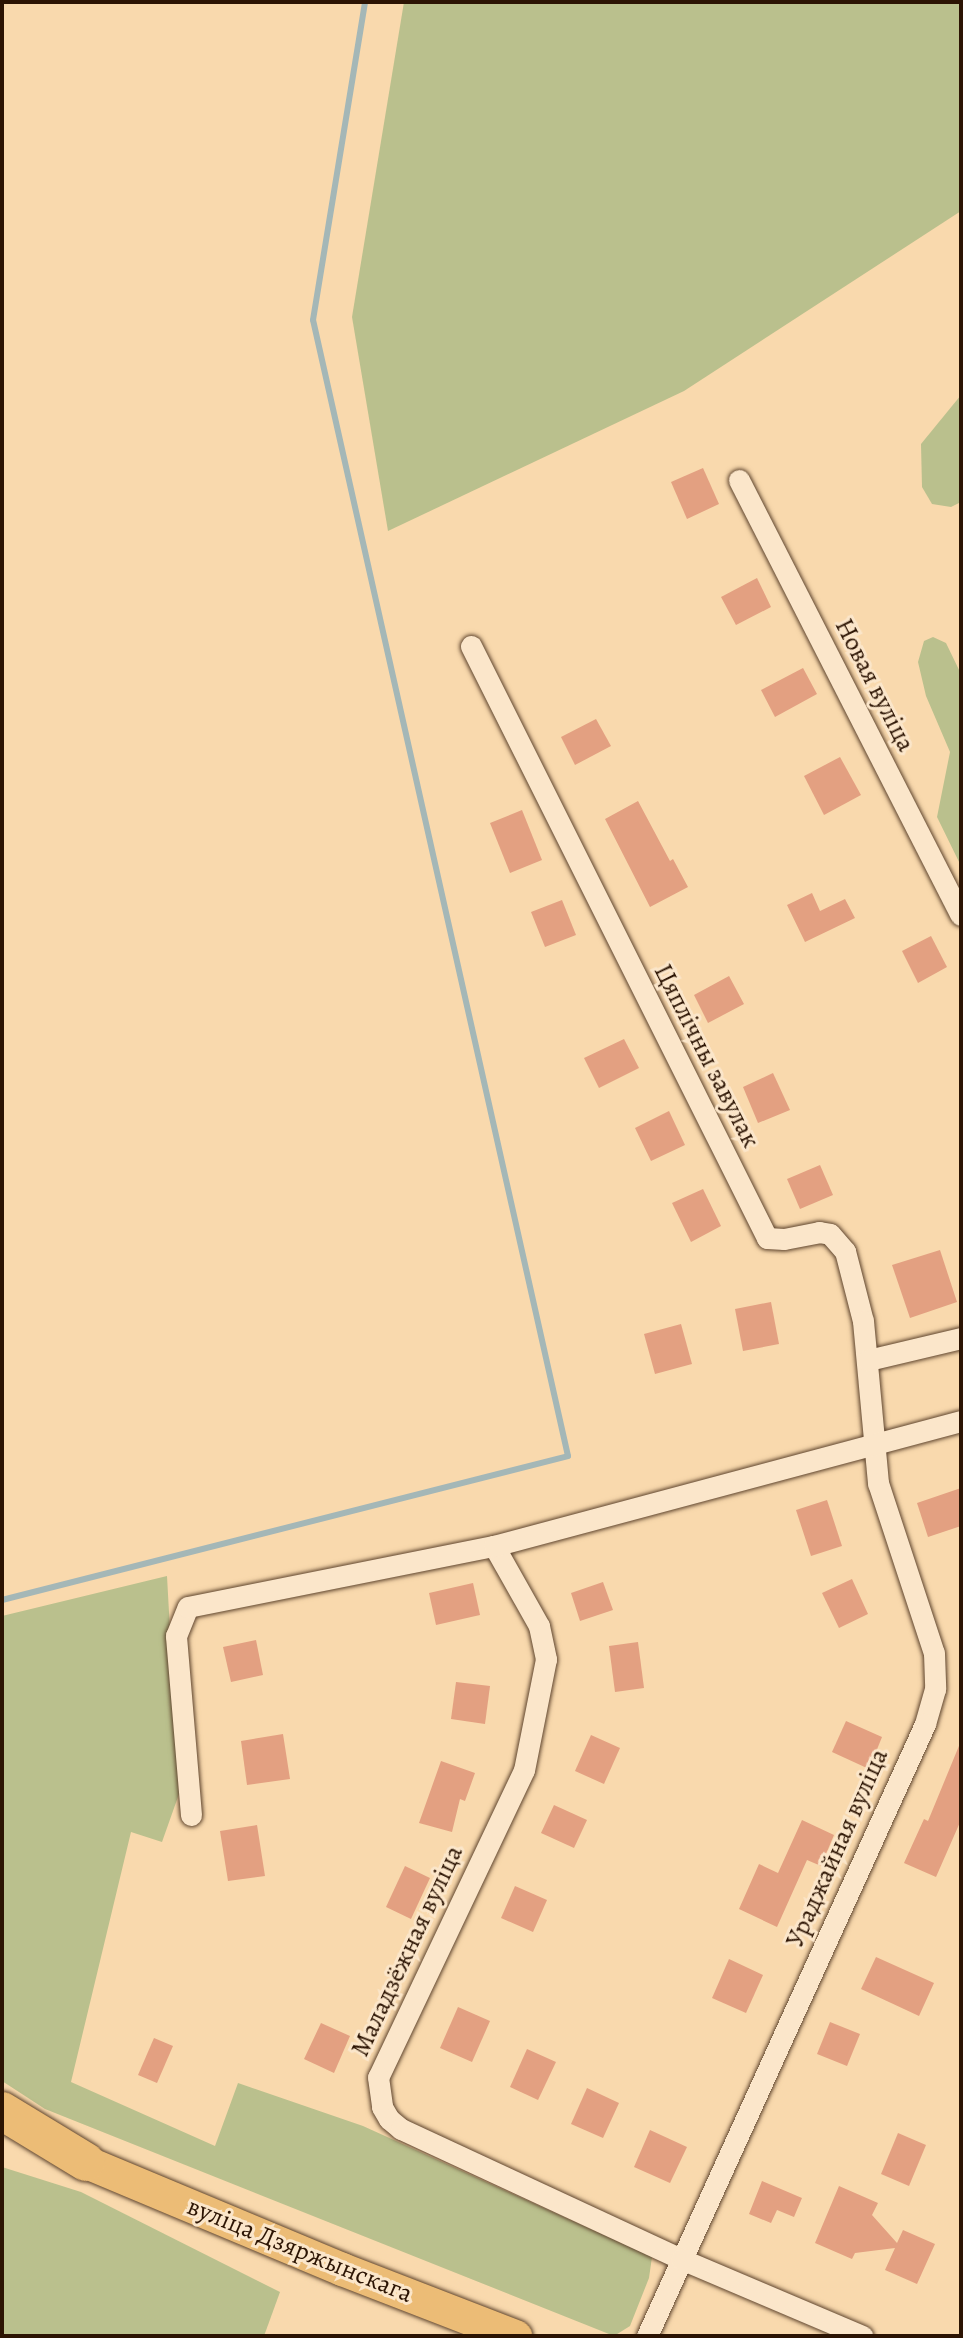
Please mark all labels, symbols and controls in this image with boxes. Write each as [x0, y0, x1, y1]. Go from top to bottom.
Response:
street label: Новая вуліца [828, 613, 922, 757]
street label: Цяплічны завулак [647, 959, 767, 1153]
street label: Ураджайная вуліца [779, 1744, 895, 1952]
street label: Маладзёжная вуліца [344, 1841, 470, 2061]
street label: вуліца Дзяржынскага [183, 2190, 417, 2310]

